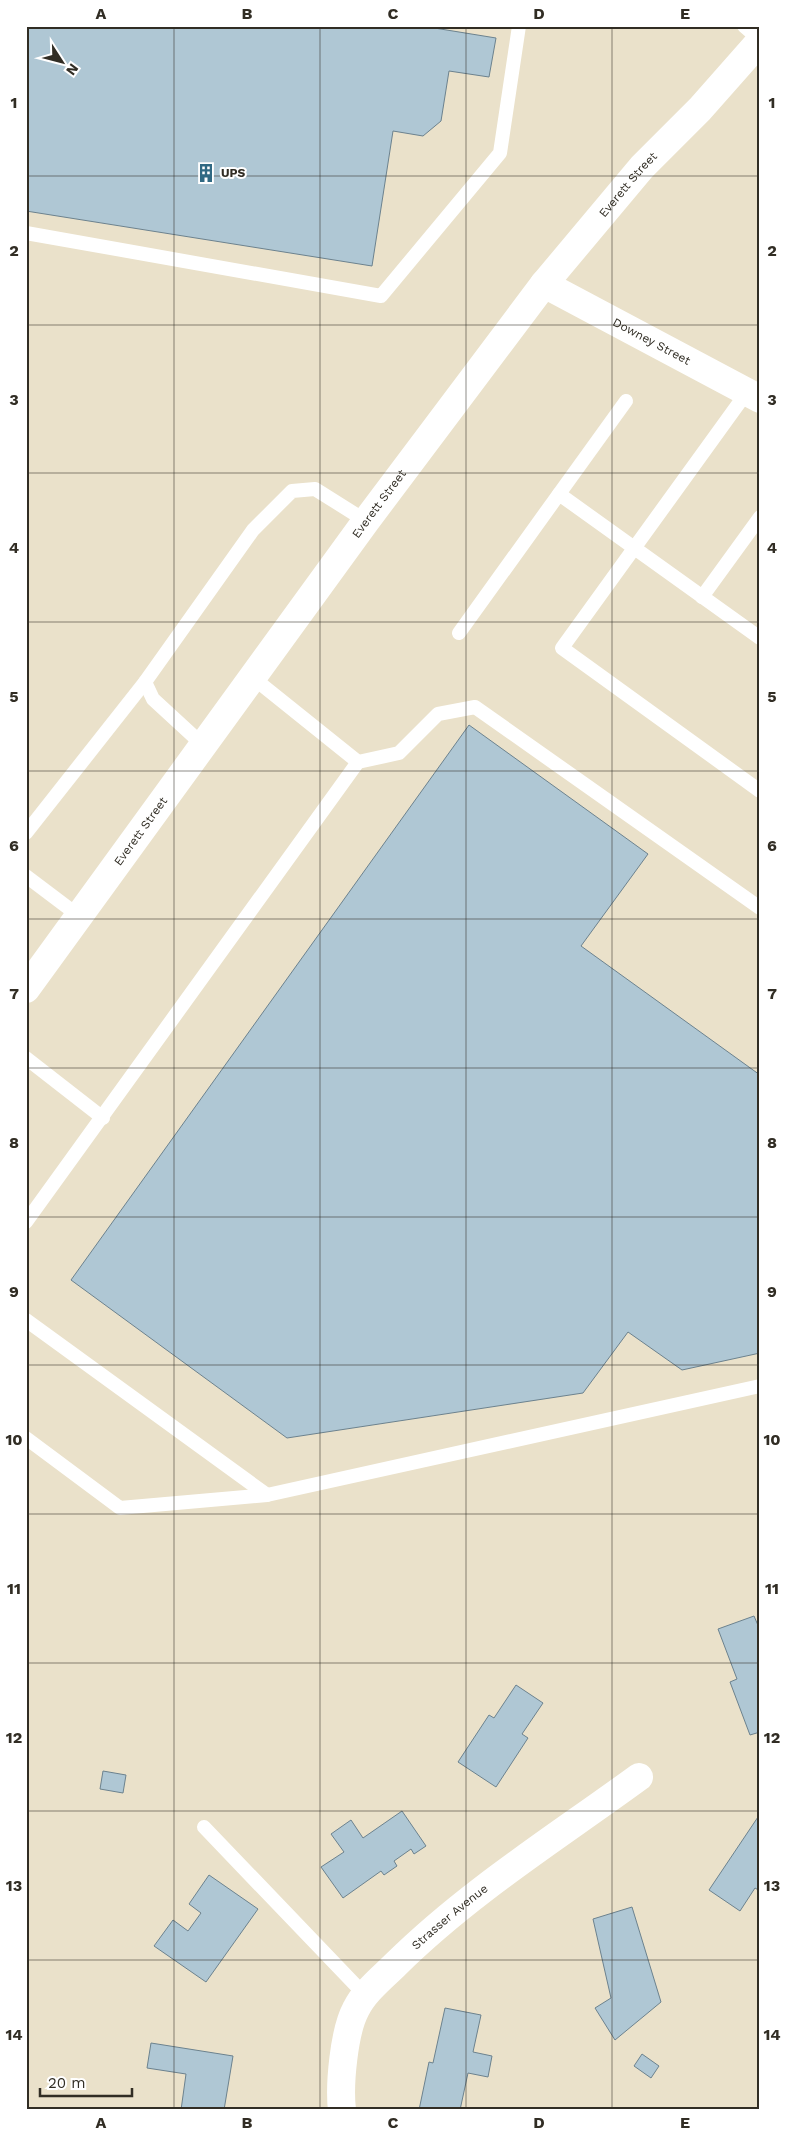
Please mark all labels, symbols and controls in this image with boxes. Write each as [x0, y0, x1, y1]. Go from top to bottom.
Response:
text: A [96, 4, 107, 23]
text: B [242, 4, 253, 23]
text: C [388, 4, 399, 23]
text: D [533, 4, 545, 23]
text: E [680, 4, 690, 23]
north arrow [38, 38, 88, 88]
text: N [63, 61, 82, 79]
text: 1 [11, 93, 17, 112]
text: 1 [769, 93, 775, 112]
street label: Everett Street [596, 149, 660, 220]
building icon: UPS [195, 162, 217, 184]
place label: UPS [221, 166, 246, 180]
text: 2 [9, 241, 19, 260]
text: 2 [767, 241, 777, 260]
street label: Downey Street [610, 315, 693, 368]
text: 3 [9, 390, 19, 409]
text: 3 [767, 390, 777, 409]
street label: Everett Street [349, 467, 409, 541]
text: 4 [9, 538, 19, 557]
text: 4 [767, 538, 777, 557]
text: 5 [9, 687, 19, 706]
text: 5 [767, 687, 777, 706]
street label: Everett Street [111, 794, 170, 868]
text: 6 [9, 836, 19, 855]
text: 6 [767, 836, 777, 855]
text: 7 [9, 984, 19, 1003]
text: 7 [767, 984, 777, 1003]
text: 8 [9, 1133, 19, 1152]
text: 8 [767, 1133, 777, 1152]
text: 9 [9, 1282, 19, 1301]
text: 9 [767, 1282, 777, 1301]
text: 10 [5, 1430, 23, 1449]
text: 10 [763, 1430, 781, 1449]
text: 11 [7, 1579, 21, 1598]
text: 11 [765, 1579, 779, 1598]
text: 12 [6, 1728, 22, 1747]
text: 12 [764, 1728, 780, 1747]
text: 13 [6, 1876, 22, 1895]
text: 13 [764, 1876, 780, 1895]
street label: Strasser Avenue [409, 1881, 491, 1952]
text: 14 [5, 2025, 23, 2044]
text: 14 [763, 2025, 781, 2044]
scale bar [40, 2066, 132, 2098]
text: 20 m [48, 2074, 86, 2092]
text: A [96, 2113, 107, 2132]
text: B [242, 2113, 253, 2132]
text: C [388, 2113, 399, 2132]
text: D [533, 2113, 545, 2132]
text: E [680, 2113, 690, 2132]

